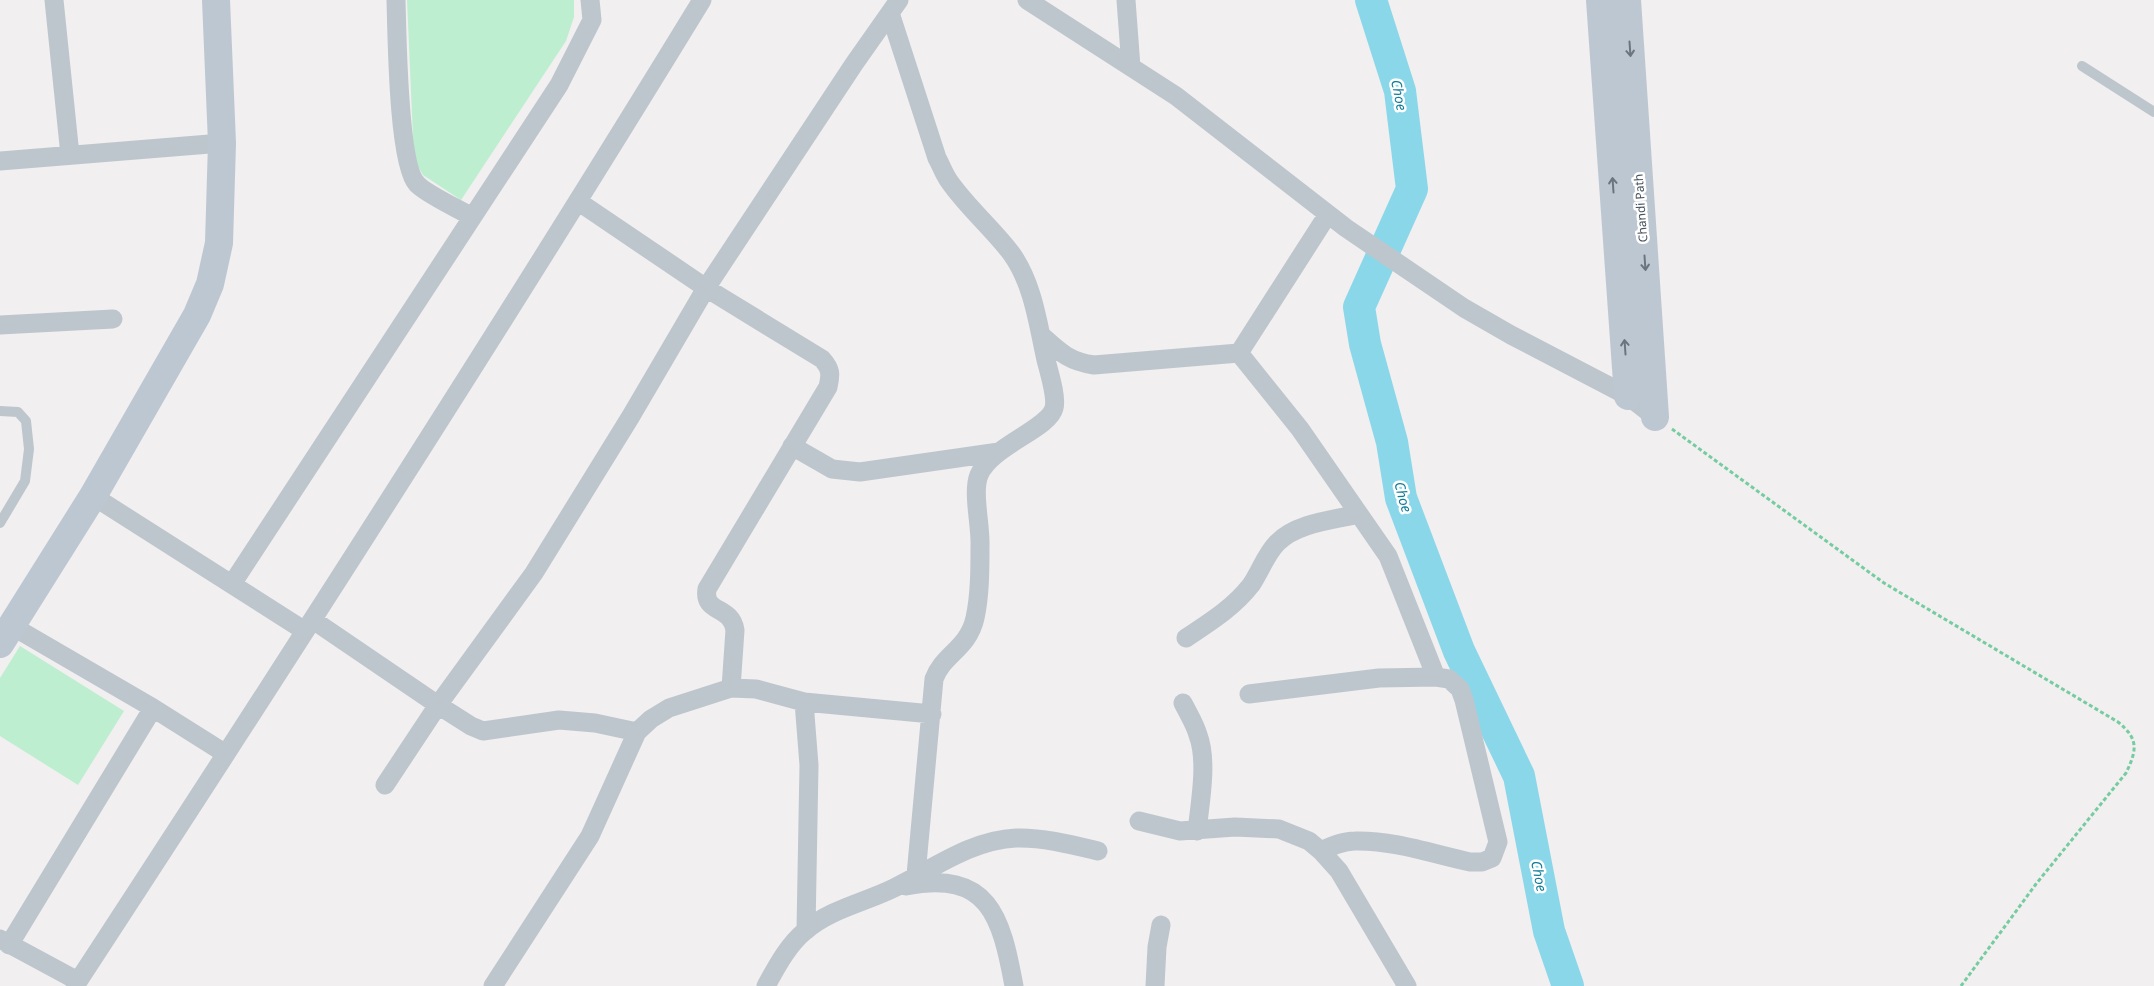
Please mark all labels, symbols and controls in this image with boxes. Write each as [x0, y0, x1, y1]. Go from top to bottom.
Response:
one-way arrow [1625, 40, 1635, 56]
water label: Choe [1387, 78, 1412, 112]
street label: Chandi Path [1630, 173, 1651, 243]
one-way arrow [1609, 178, 1618, 194]
one-way arrow [1640, 255, 1649, 271]
one-way arrow [1620, 340, 1629, 356]
water label: Choe [1390, 479, 1417, 514]
water label: Choe [1527, 859, 1552, 893]

